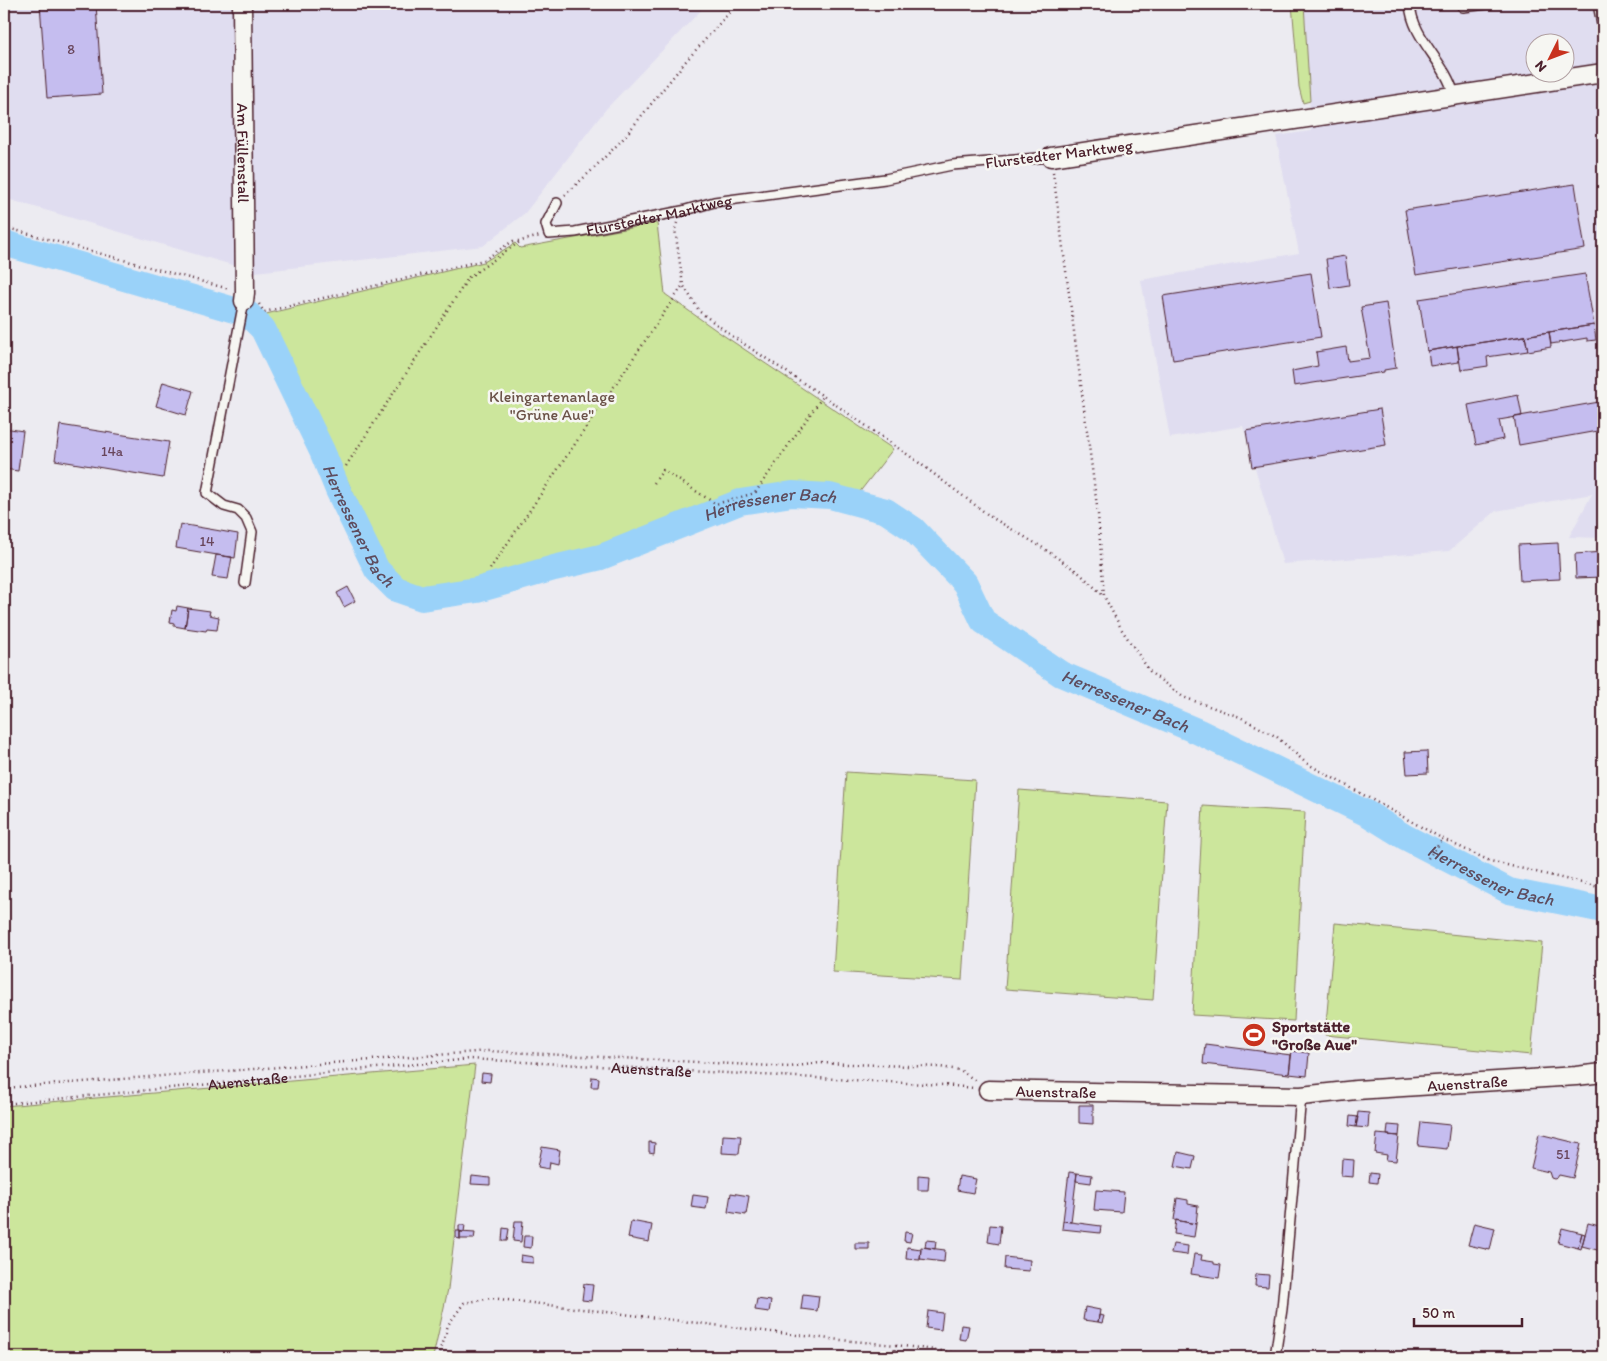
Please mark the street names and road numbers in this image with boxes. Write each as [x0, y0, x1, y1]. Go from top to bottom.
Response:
street label: Am Füllenstall [234, 103, 254, 204]
street label: Flurstedter Marktweg [984, 135, 1135, 172]
street label: Flurstedter Marktweg [584, 190, 734, 239]
street label: Auenstraße [611, 1057, 692, 1081]
street label: Auenstraße [207, 1067, 289, 1094]
street label: Auenstraße [1426, 1071, 1508, 1095]
street label: Auenstraße [1015, 1081, 1097, 1102]

